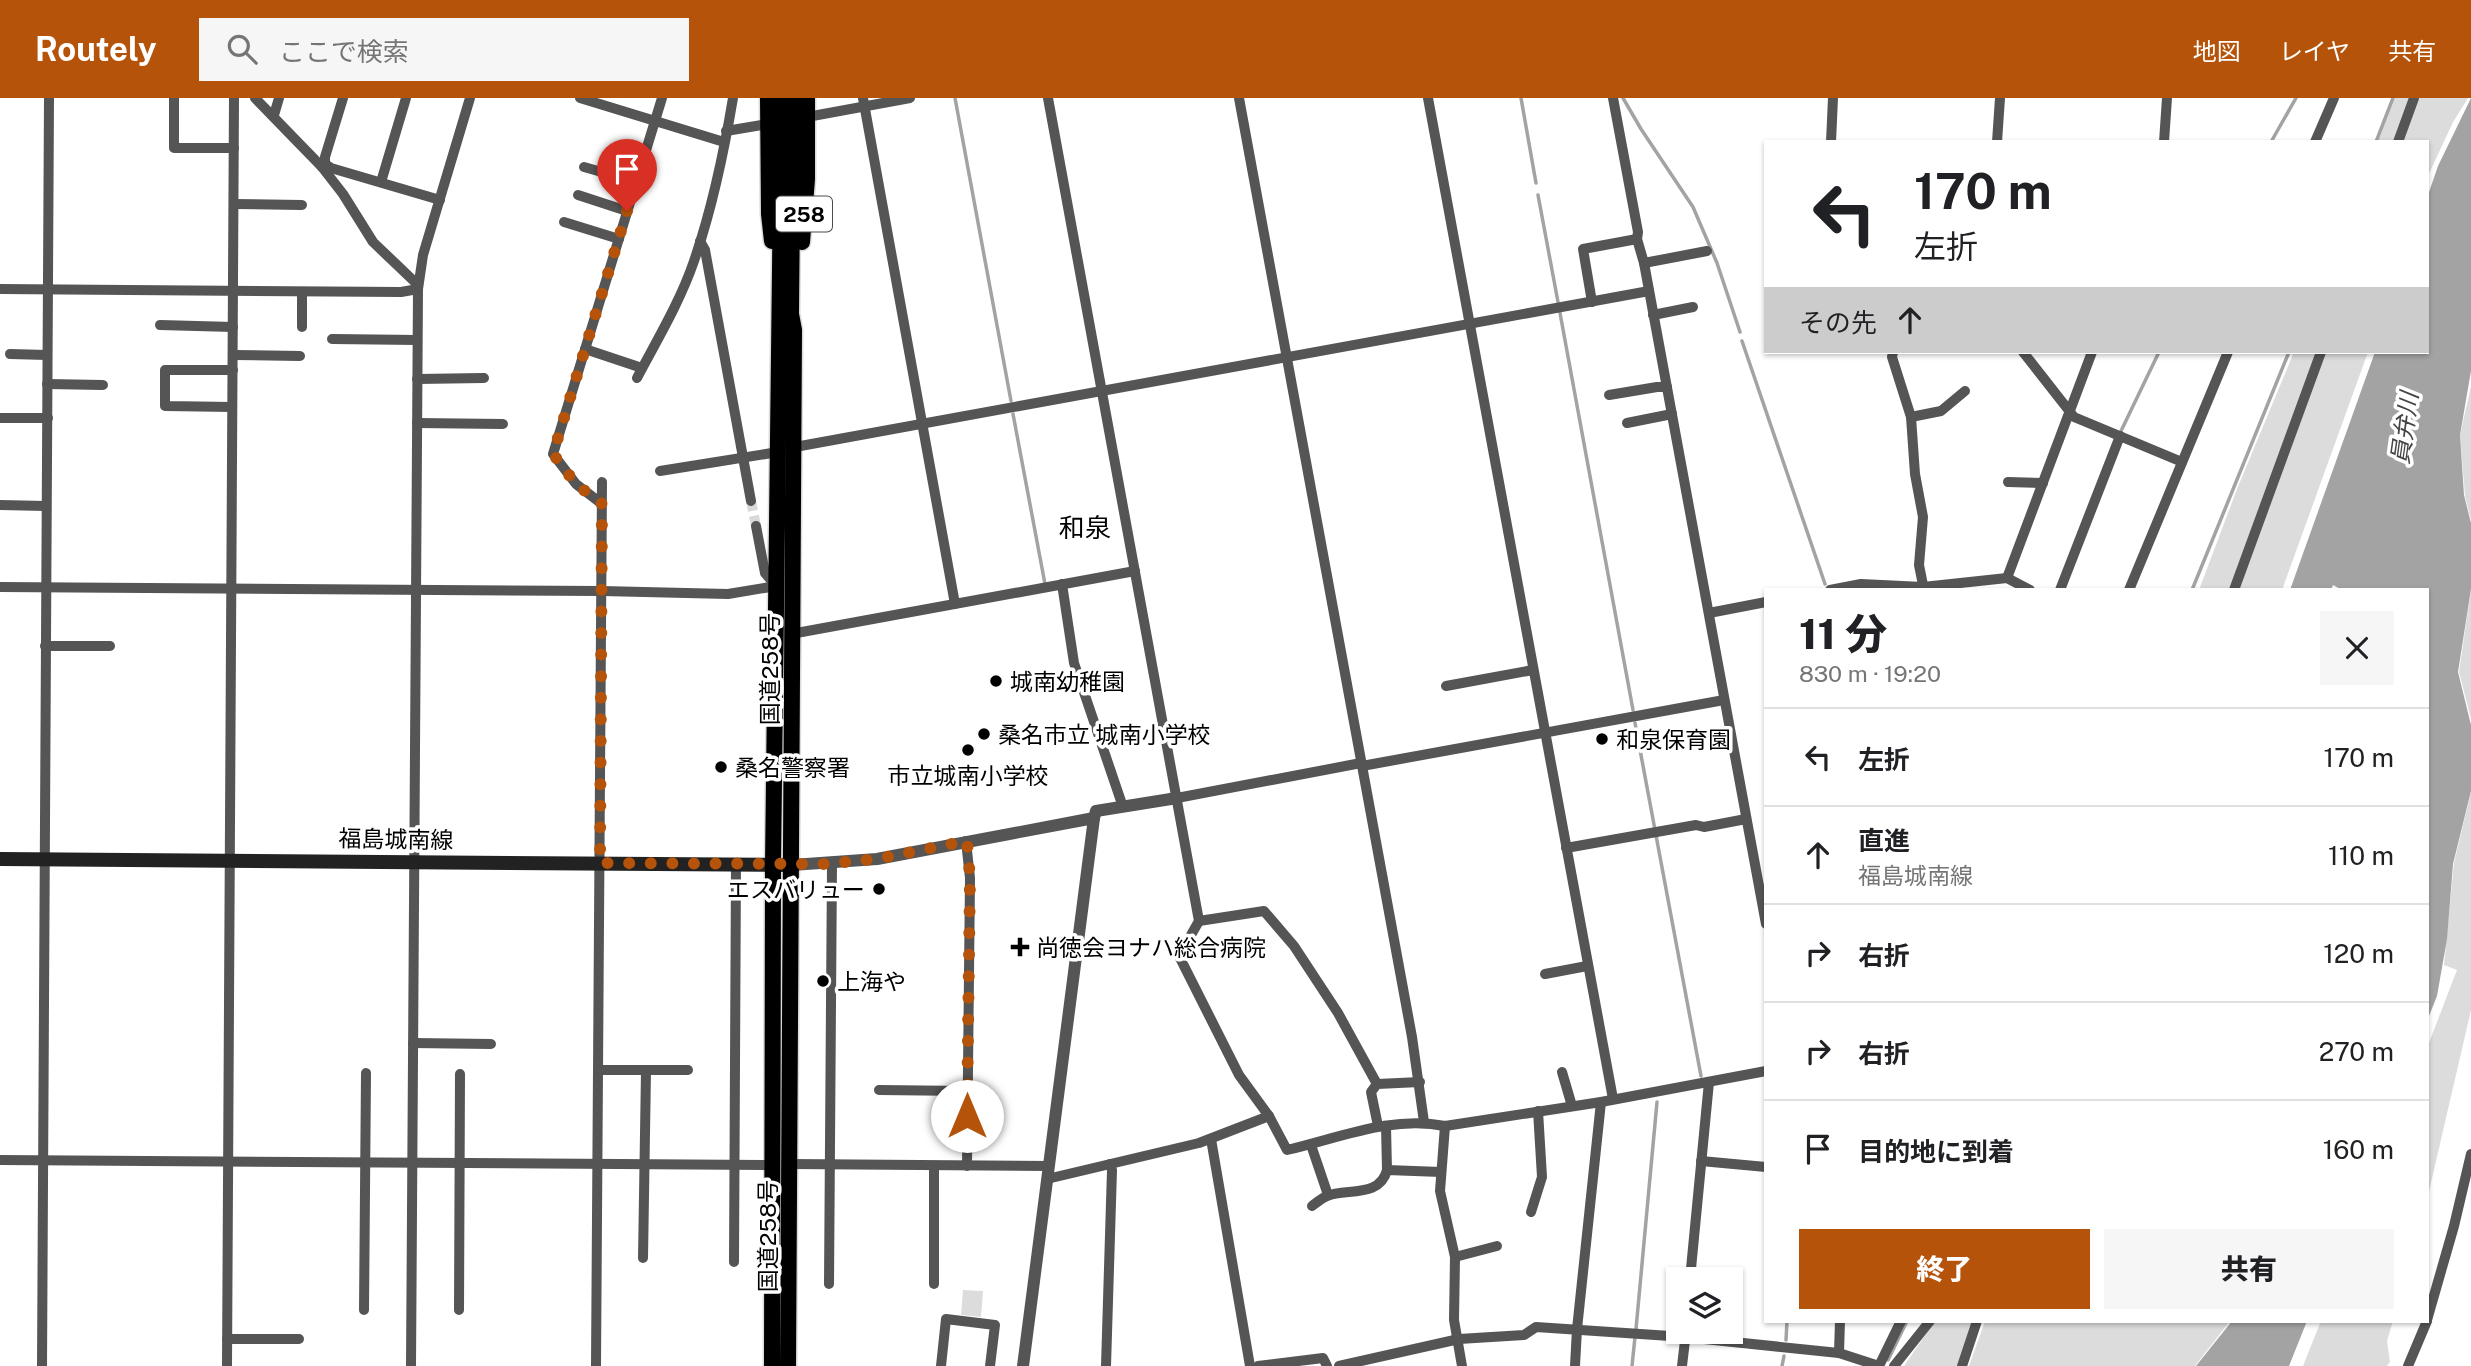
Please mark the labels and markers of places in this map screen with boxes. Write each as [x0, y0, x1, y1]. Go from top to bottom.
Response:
pin [597, 139, 657, 211]
place label: 城南幼稚園 [1010, 668, 1125, 695]
marker: 城南幼稚園 [988, 673, 1004, 689]
place label: 桑名市立 城南小学校 [998, 721, 1211, 748]
marker: 桑名市立 城南小学校 [976, 726, 992, 742]
place label: 和泉保育園 [1616, 726, 1731, 753]
marker: 和泉保育園 [1594, 731, 1610, 747]
marker: 市立城南小学校 [960, 742, 976, 758]
place label: 桑名警察署 [735, 754, 850, 781]
marker: 桑名警察署 [713, 759, 729, 775]
place label: 市立城南小学校 [888, 762, 1049, 789]
place label: エスバリュー [727, 876, 865, 903]
marker: エスバリュー [871, 881, 887, 897]
place label: 尚徳会ヨナハ総合病院 [1036, 934, 1266, 961]
marker: 尚徳会ヨナハ総合病院 [1010, 937, 1030, 957]
place label: 上海や [837, 968, 906, 995]
marker: 上海や [815, 973, 831, 989]

